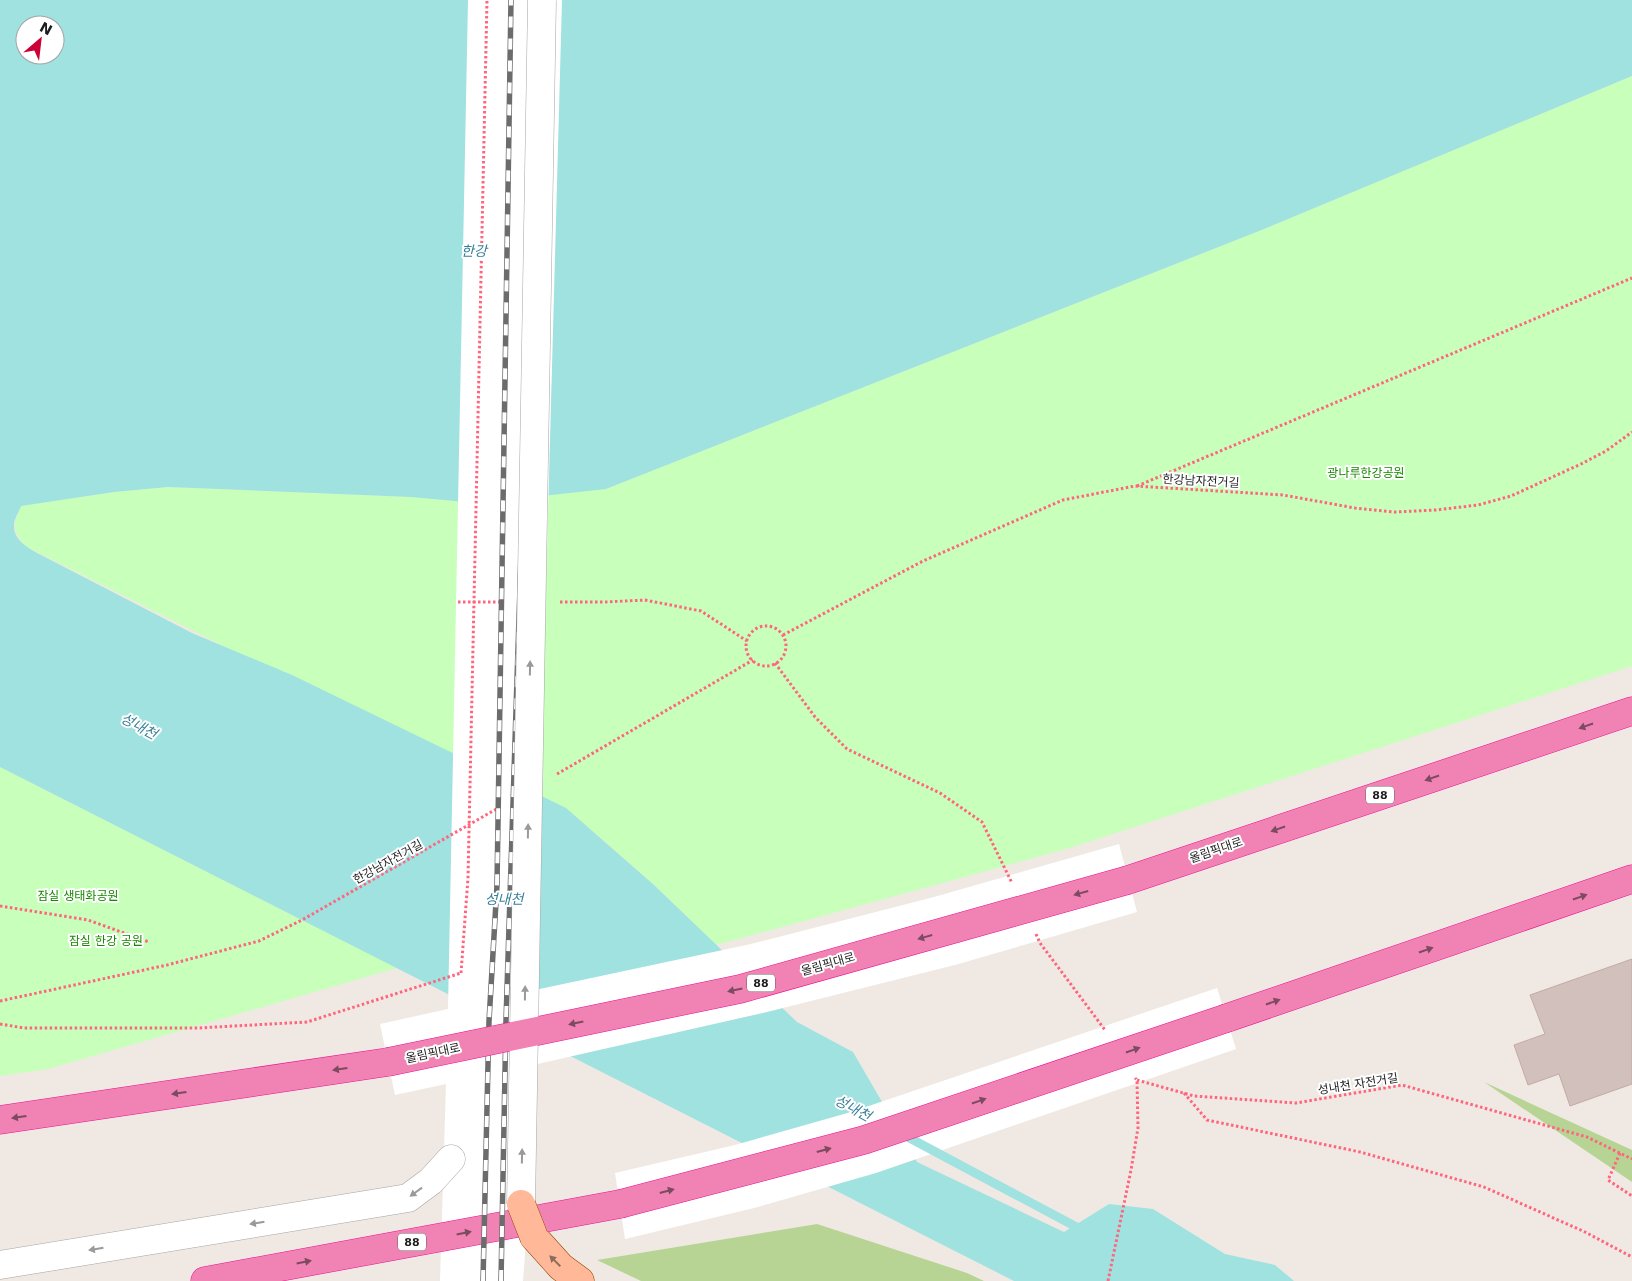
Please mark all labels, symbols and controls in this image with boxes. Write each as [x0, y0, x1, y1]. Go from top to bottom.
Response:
north arrow [15, 15, 65, 65]
text: N [37, 19, 55, 38]
water label: 한강 [461, 243, 489, 259]
park label: 광나루한강공원 [1327, 466, 1405, 480]
street label: 한강남자전거길 [1162, 472, 1240, 490]
one-way arrow [527, 660, 535, 676]
water label: 성내천 [118, 710, 161, 743]
one-way arrow [1578, 723, 1593, 730]
one-way arrow [1424, 775, 1439, 782]
road number: 88 [1366, 786, 1394, 804]
one-way arrow [524, 822, 532, 838]
one-way arrow [1270, 826, 1285, 834]
street label: 올림픽대로 [1188, 834, 1244, 866]
street label: 한강남자전거길 [351, 837, 425, 887]
park label: 잠실 생태화공원 [37, 889, 119, 903]
one-way arrow [1074, 889, 1089, 897]
water label: 성내천 [485, 891, 524, 907]
one-way arrow [1573, 893, 1588, 901]
one-way arrow [917, 933, 932, 941]
park label: 잠실 한강 공원 [69, 934, 143, 948]
one-way arrow [1419, 946, 1434, 953]
street label: 올림픽대로 [800, 950, 856, 978]
road number: 88 [747, 974, 775, 991]
one-way arrow [521, 985, 529, 1001]
one-way arrow [727, 986, 742, 994]
one-way arrow [1265, 998, 1280, 1006]
one-way arrow [567, 1020, 583, 1028]
street label: 올림픽대로 [405, 1040, 461, 1066]
one-way arrow [1126, 1045, 1141, 1053]
one-way arrow [332, 1066, 348, 1074]
street label: 성내천 자전거길 [1317, 1071, 1399, 1097]
one-way arrow [171, 1089, 187, 1097]
water label: 성내천 [832, 1092, 875, 1125]
one-way arrow [972, 1097, 987, 1105]
one-way arrow [10, 1113, 26, 1121]
one-way arrow [817, 1146, 832, 1154]
one-way arrow [518, 1147, 526, 1163]
one-way arrow [410, 1187, 423, 1198]
one-way arrow [659, 1187, 674, 1195]
one-way arrow [248, 1219, 264, 1227]
one-way arrow [457, 1228, 473, 1236]
road number: 88 [398, 1234, 426, 1250]
one-way arrow [88, 1245, 104, 1253]
one-way arrow [549, 1255, 561, 1267]
one-way arrow [297, 1258, 313, 1266]

